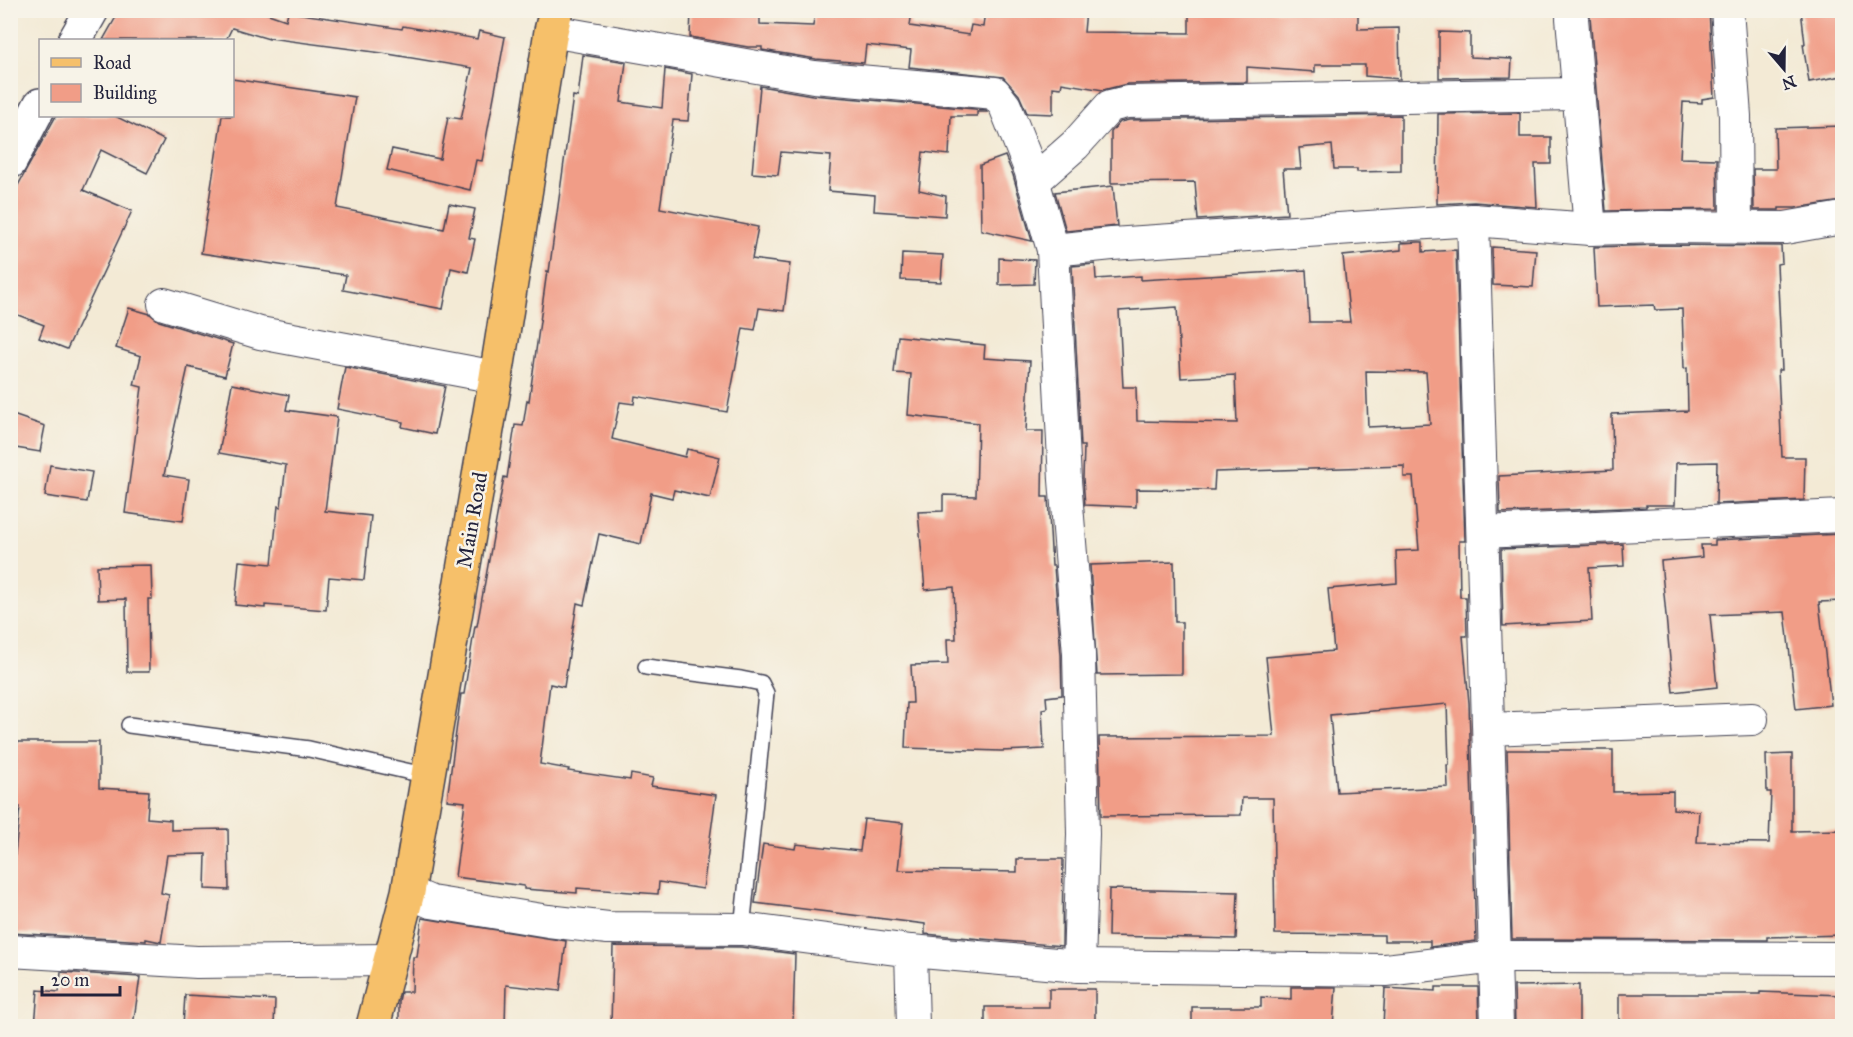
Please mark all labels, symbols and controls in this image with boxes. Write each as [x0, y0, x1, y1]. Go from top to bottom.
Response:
legend [39, 39, 234, 117]
north arrow [1754, 39, 1814, 99]
text: Road [93, 52, 131, 74]
text: N [1779, 71, 1799, 94]
text: Building [93, 82, 157, 105]
street label: Main Road [451, 470, 493, 570]
scale bar [42, 959, 120, 997]
text: 20 m [51, 969, 89, 991]

